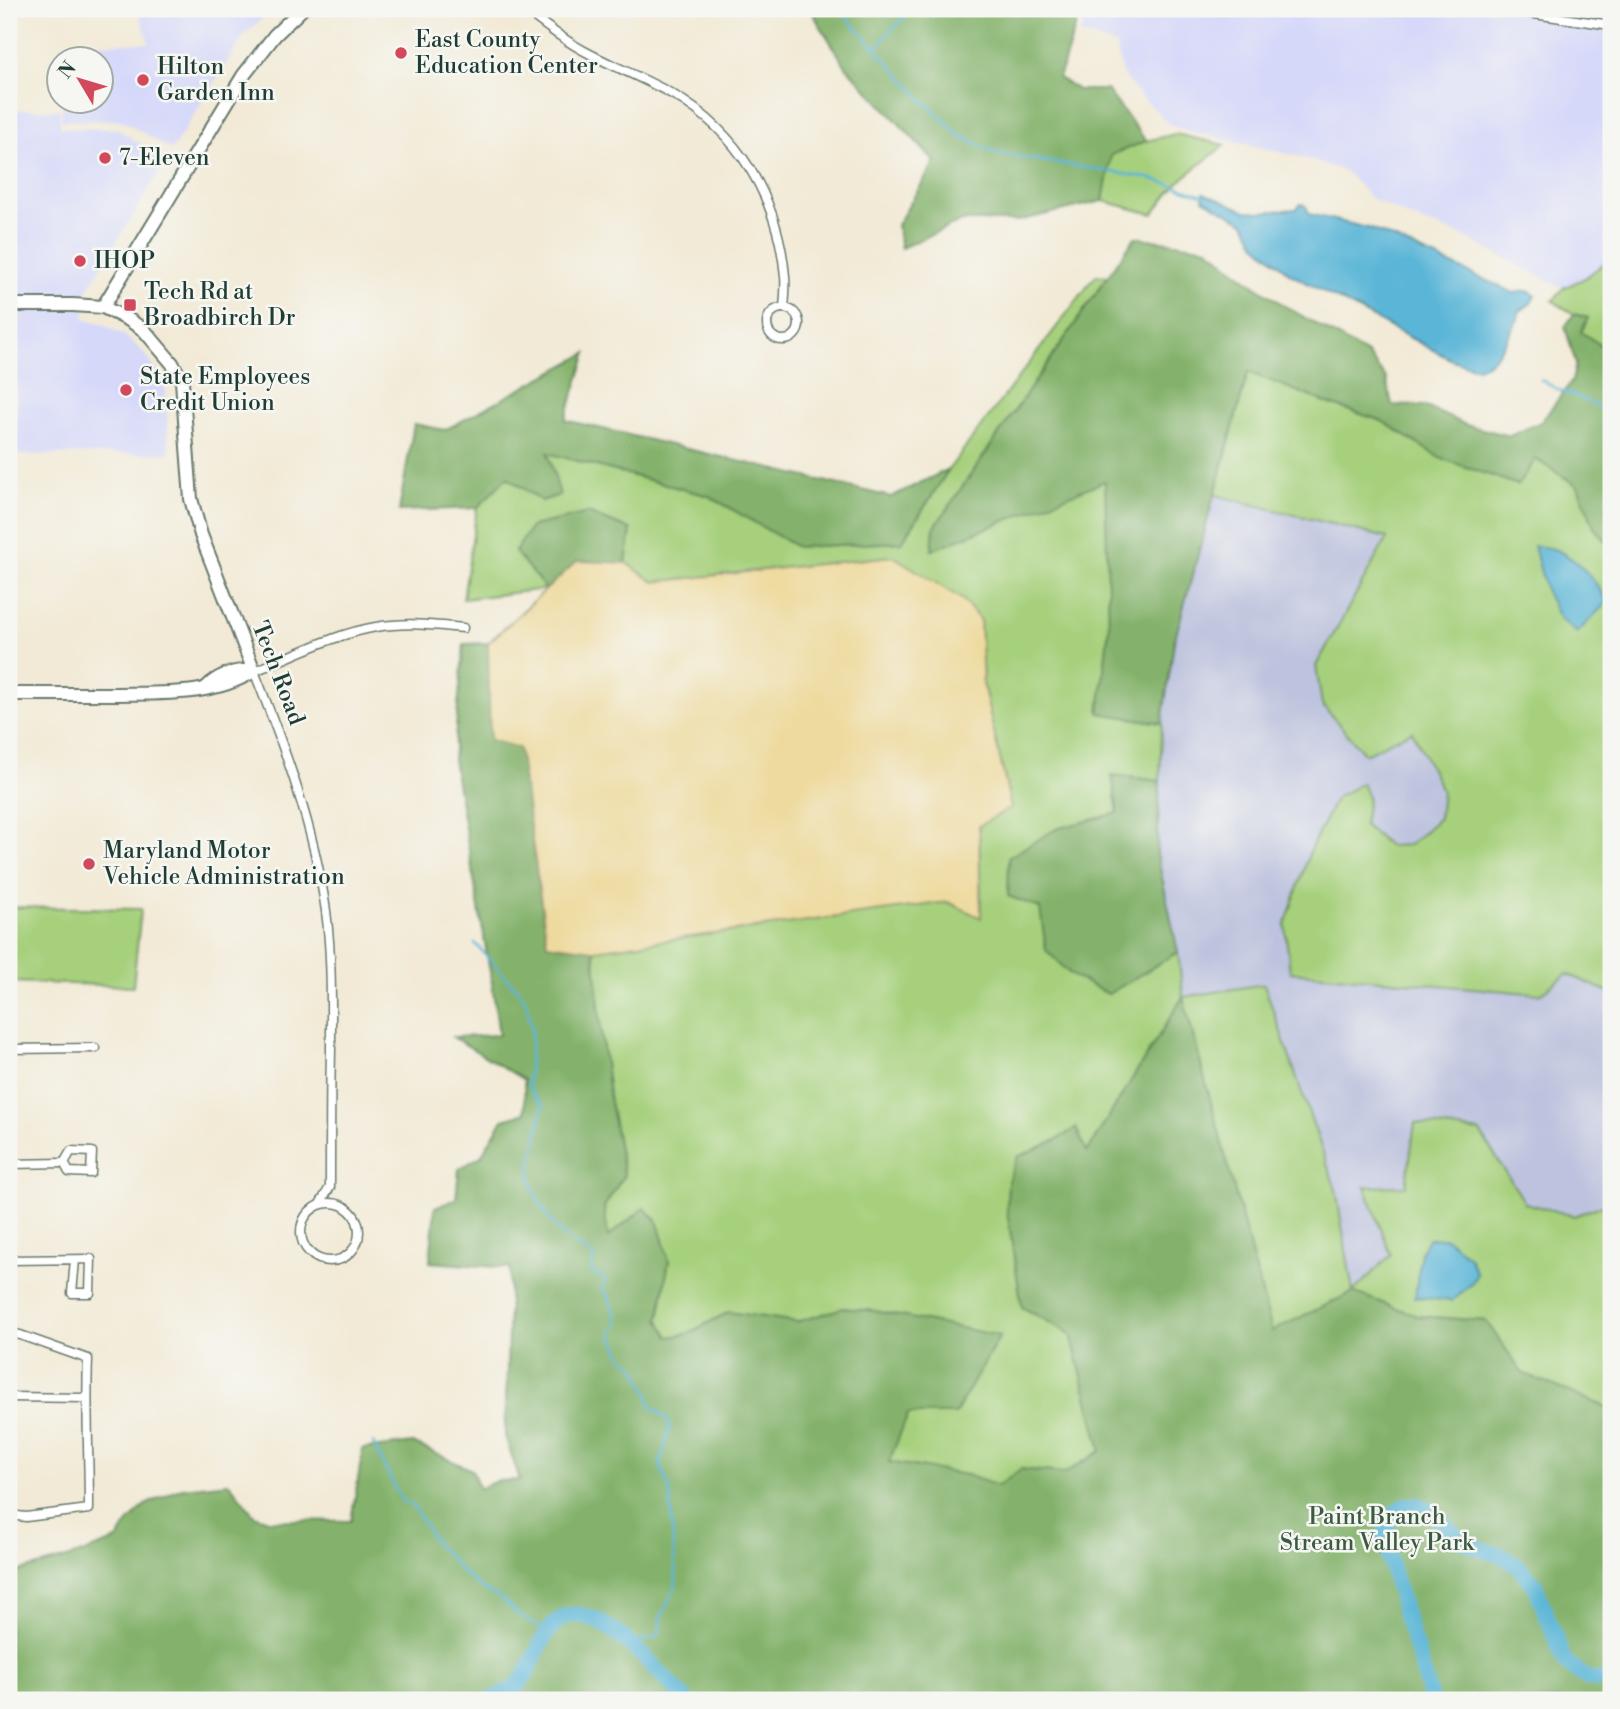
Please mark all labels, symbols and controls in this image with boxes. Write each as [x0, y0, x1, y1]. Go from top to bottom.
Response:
place label: East County Education Center [415, 26, 598, 80]
marker: East County Education Center [393, 45, 409, 61]
north arrow [46, 46, 116, 116]
place label: Hilton Garden Inn [157, 53, 275, 107]
text: N [53, 57, 81, 83]
marker: Hilton Garden Inn [135, 72, 151, 88]
place label: 7-Eleven [119, 144, 210, 172]
marker: 7-Eleven [97, 150, 113, 166]
place label: IHOP [94, 247, 155, 275]
marker: IHOP [72, 253, 88, 269]
place label: Tech Rd at Broadbirch Dr [143, 278, 296, 332]
marker: Tech Rd at Broadbirch Dr [122, 297, 138, 313]
place label: State Employees Credit Union [140, 363, 310, 417]
marker: State Employees Credit Union [118, 382, 134, 398]
street label: Tech Road [245, 617, 311, 729]
place label: Maryland Motor Vehicle Administration [102, 837, 345, 891]
marker: Maryland Motor Vehicle Administration [81, 856, 97, 872]
park label: Paint Branch Stream Valley Park [1280, 1503, 1475, 1557]

